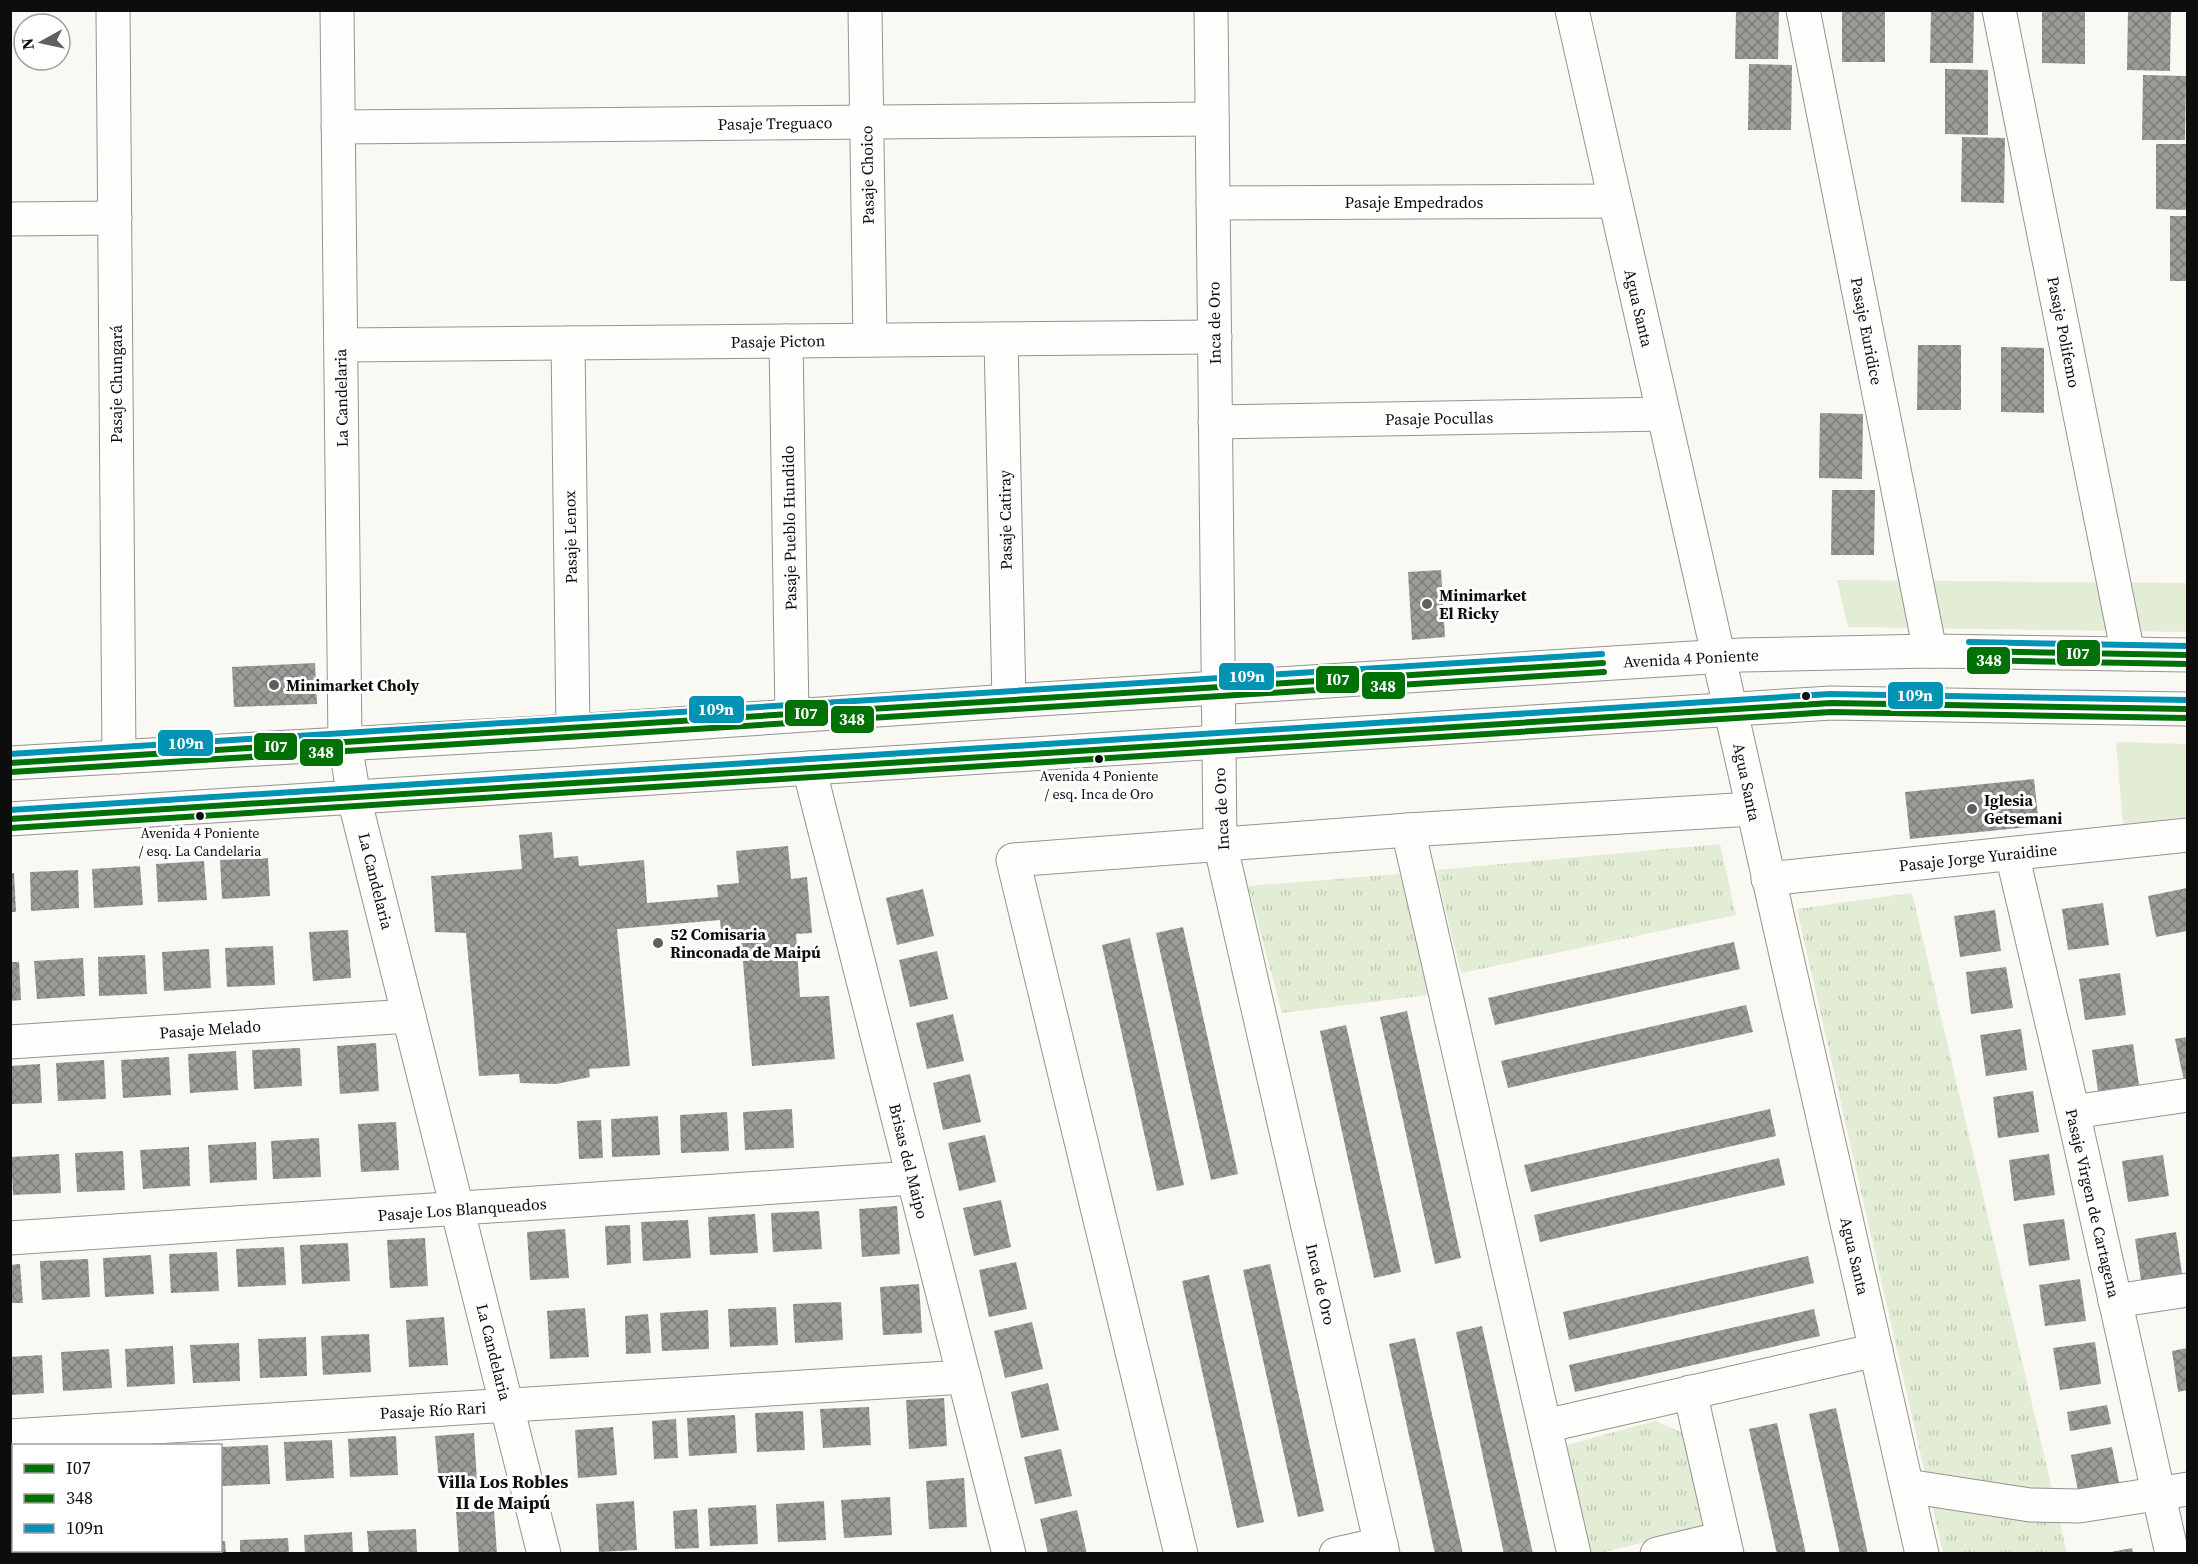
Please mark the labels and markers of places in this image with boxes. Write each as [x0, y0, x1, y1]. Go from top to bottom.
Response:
place label: Minimarket El Ricky [1439, 584, 1527, 624]
marker: Minimarket El Ricky [1420, 597, 1434, 611]
place label: Minimarket Choly [286, 674, 420, 696]
marker: Minimarket Choly [267, 678, 281, 692]
unlabelled marker [1800, 690, 1812, 702]
marker: Avenida 4 Poniente / esq. Inca de Oro [1093, 753, 1105, 765]
place label: Avenida 4 Poniente / esq. Inca de Oro [1039, 766, 1159, 804]
place label: Iglesia Getsemani [1984, 789, 2062, 829]
marker: Iglesia Getsemani [1965, 802, 1979, 816]
marker: Avenida 4 Poniente / esq. La Candelaria [194, 810, 206, 822]
place label: Avenida 4 Poniente / esq. La Candelaria [139, 823, 262, 861]
place label: 52 Comisaria Rinconada de Maipú [670, 923, 821, 963]
marker: 52 Comisaria Rinconada de Maipú [651, 936, 665, 950]

